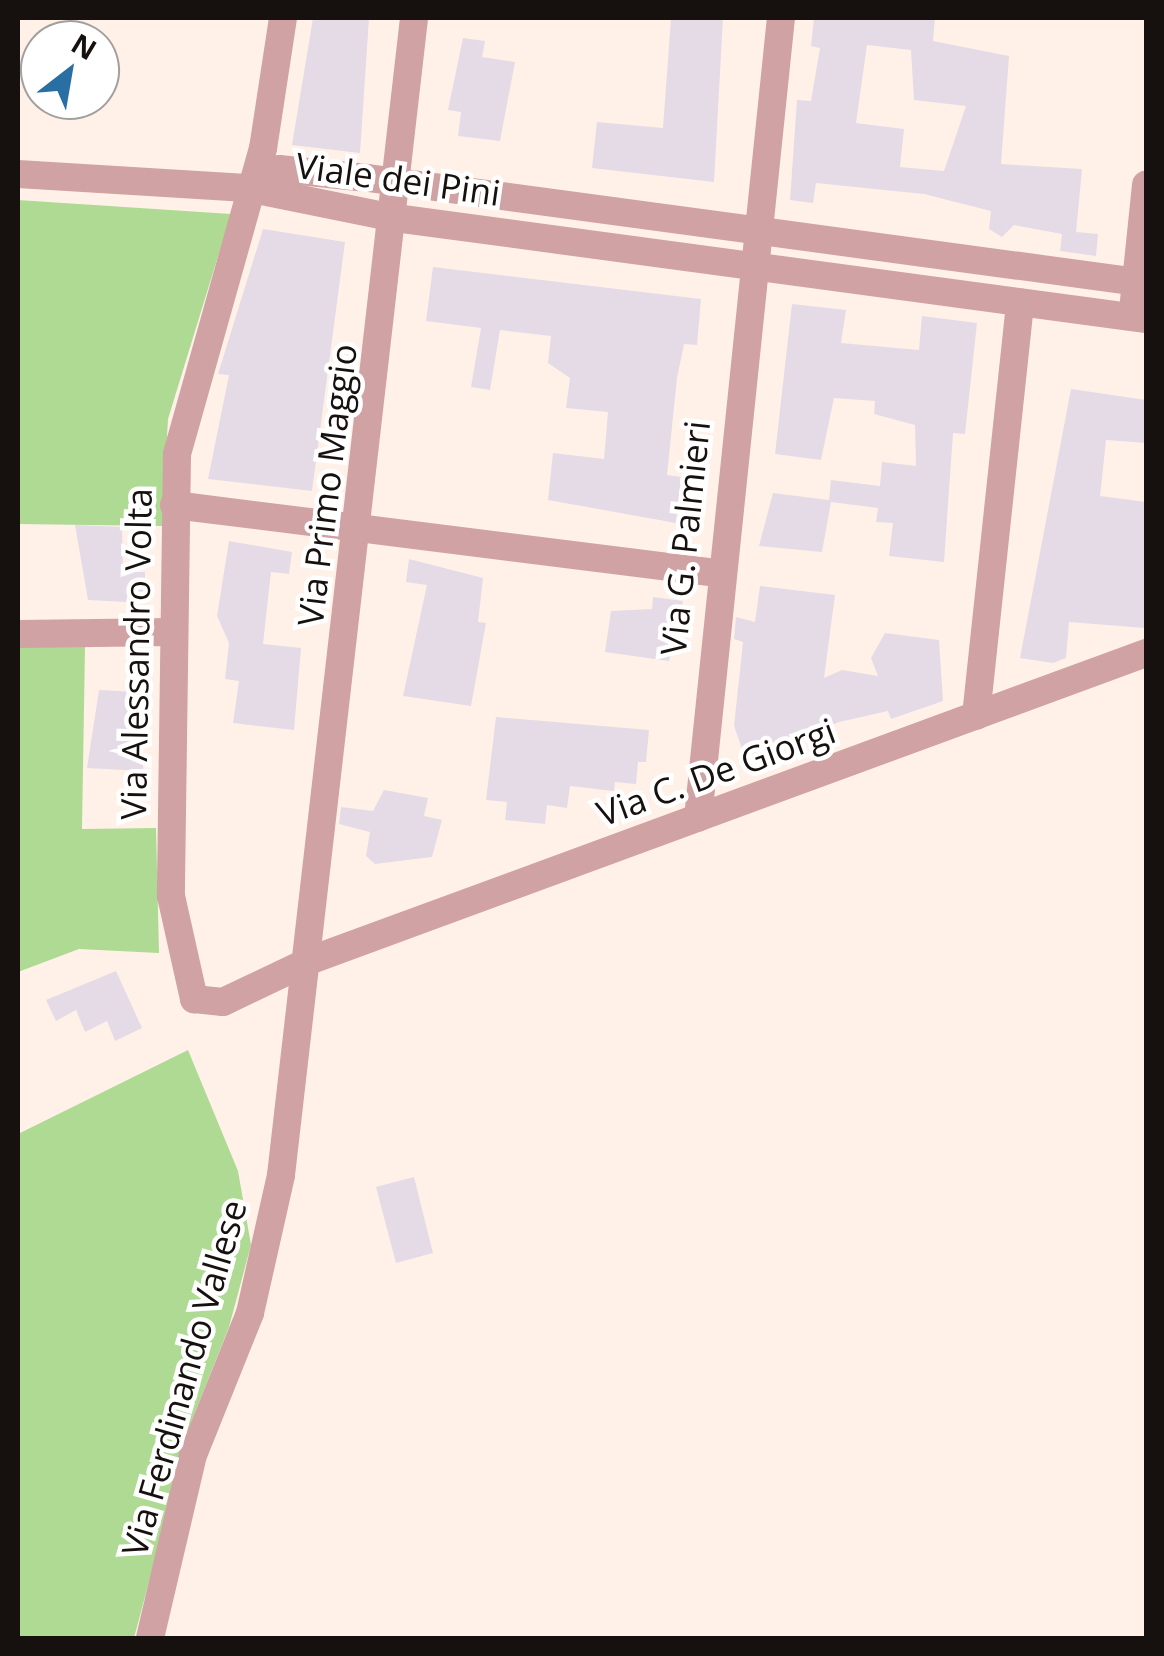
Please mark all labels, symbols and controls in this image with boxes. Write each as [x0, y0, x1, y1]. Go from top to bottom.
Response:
north arrow [20, 20, 120, 120]
text: N [65, 24, 104, 68]
street label: Viale dei Pini [293, 144, 503, 214]
street label: Via Primo Maggio [289, 342, 365, 628]
street label: Via G. Palmieri [652, 419, 718, 657]
street label: Via Alessandro Volta [112, 488, 160, 820]
street label: Via C. De Giorgi [591, 709, 841, 835]
street label: Via Ferdinando Vallese [113, 1195, 255, 1561]

